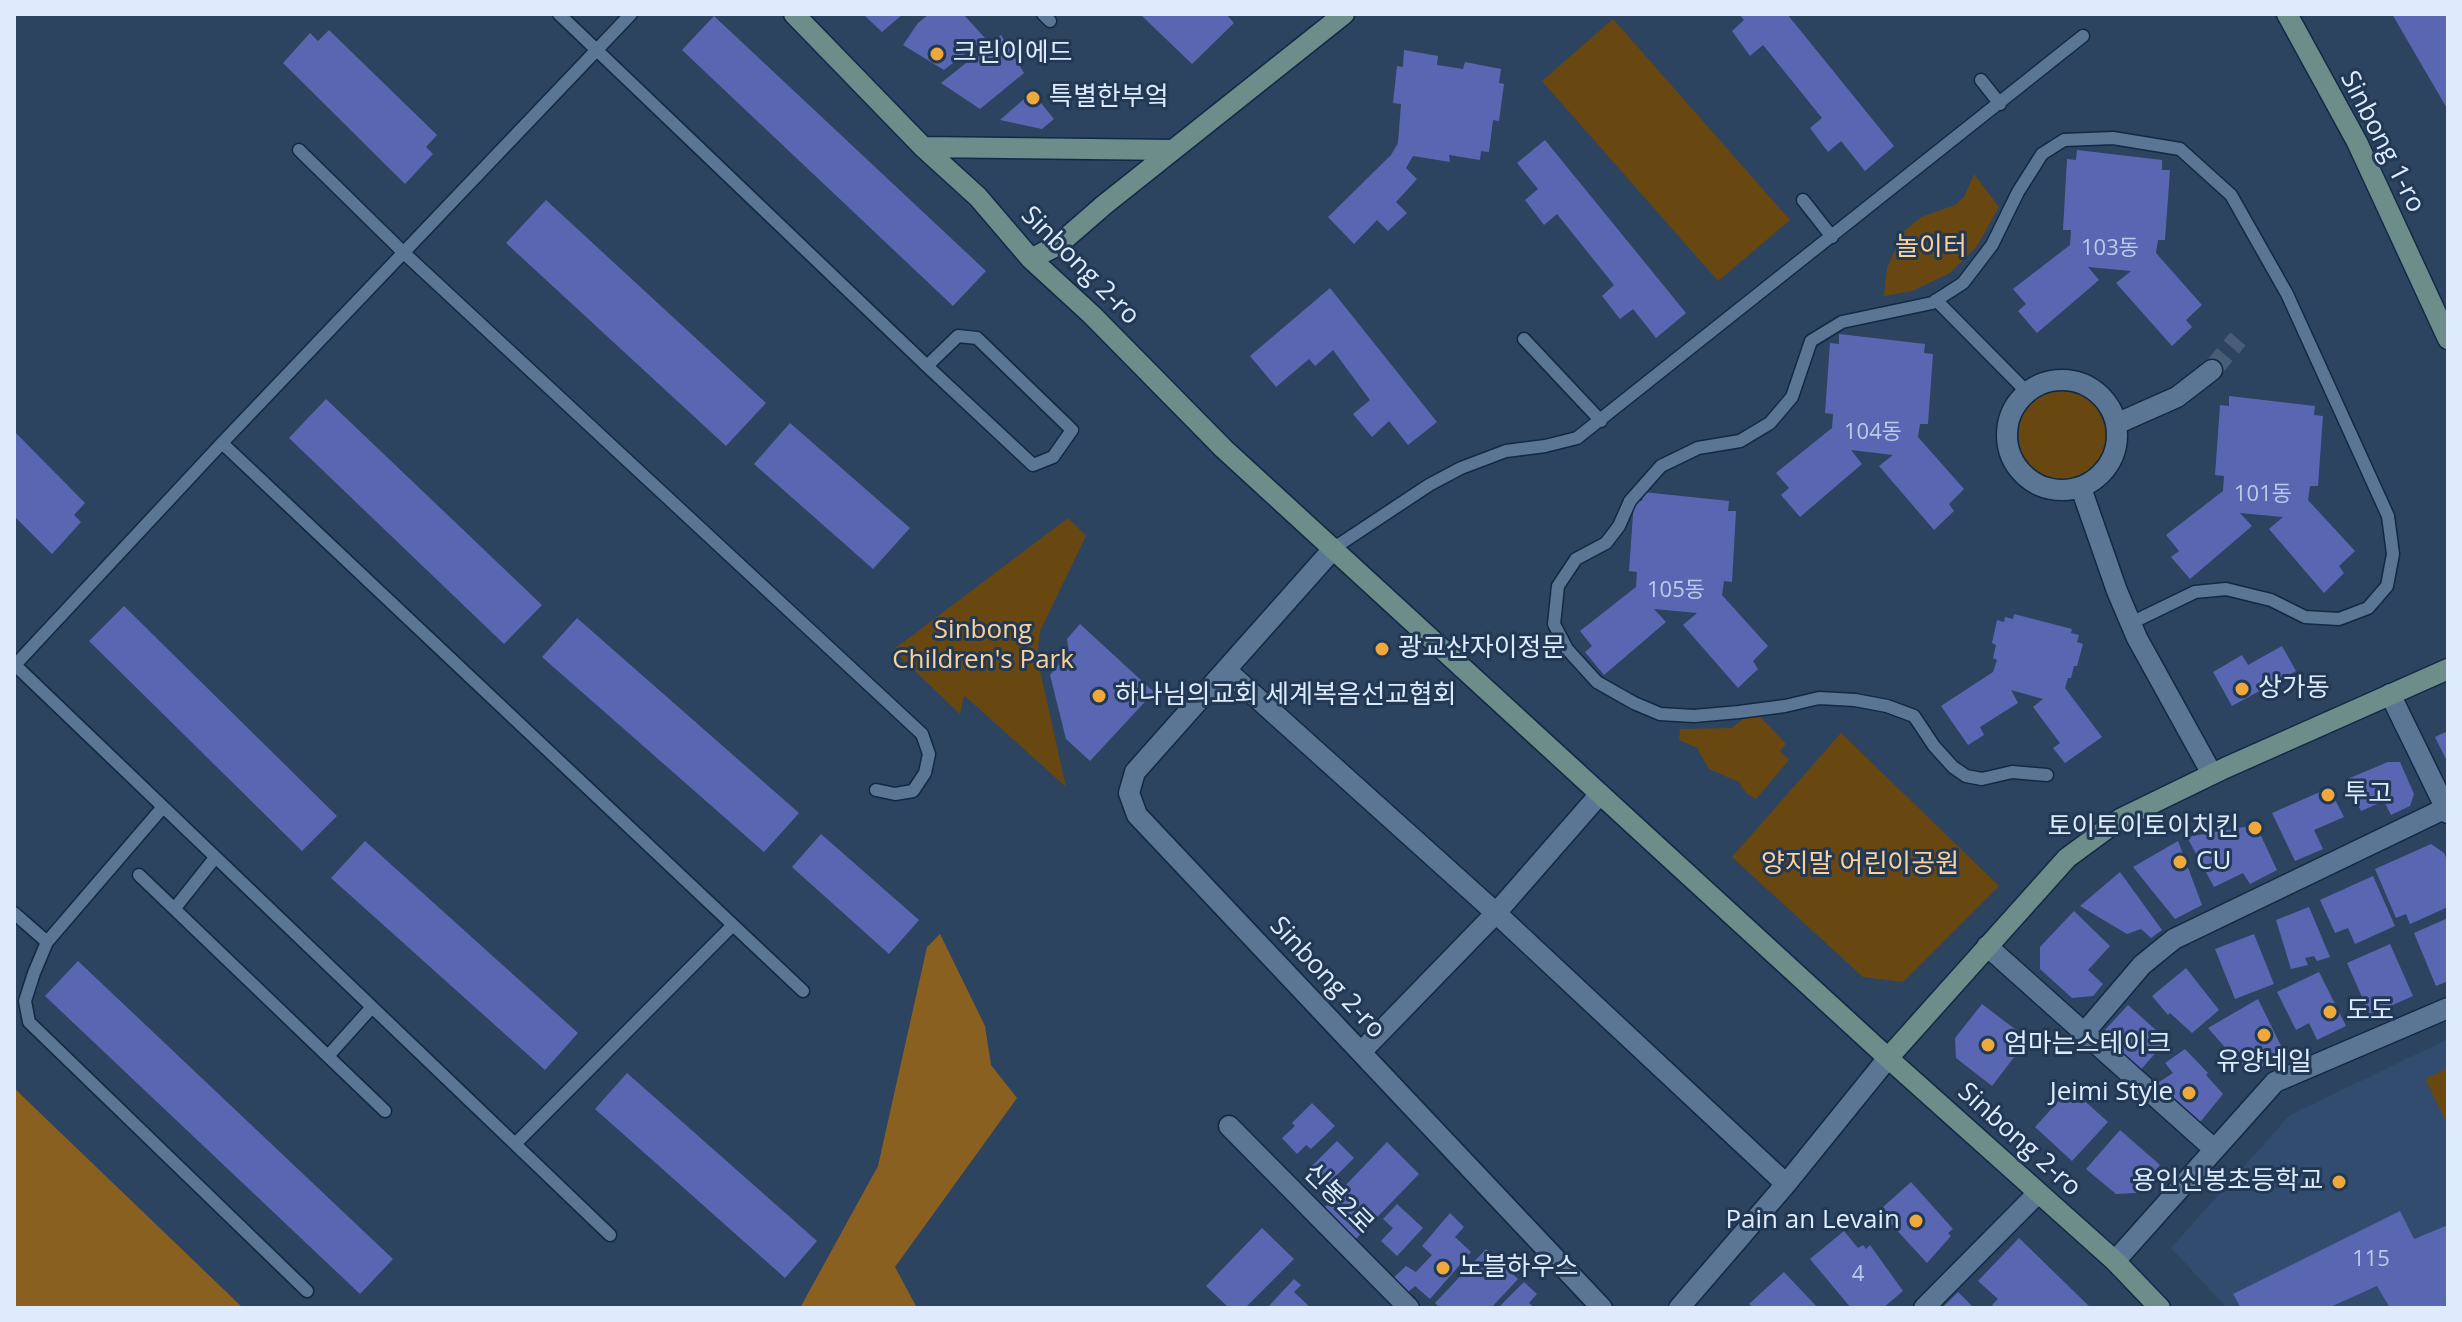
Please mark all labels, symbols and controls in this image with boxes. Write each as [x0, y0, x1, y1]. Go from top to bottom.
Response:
place label: 크린이에드 [953, 38, 1073, 70]
marker: 크린이에드 [928, 45, 946, 63]
street label: Sinbong 1-ro [2333, 66, 2431, 218]
place label: 특별한부엌 [1049, 82, 1169, 114]
marker: 특별한부엌 [1024, 89, 1042, 107]
street label: Sinbong 2-ro [1014, 200, 1146, 332]
park label: 놀이터 [1895, 232, 1967, 264]
house number: 103동 [2081, 236, 2139, 262]
house number: 104동 [1844, 420, 1902, 446]
house number: 101동 [2234, 482, 2292, 508]
house number: 105동 [1647, 578, 1705, 604]
park label: Sinbong Children's Park [892, 615, 1074, 676]
place label: 광교산자이정문 [1398, 633, 1565, 665]
marker: 광교산자이정문 [1373, 640, 1391, 658]
place label: 상가동 [2258, 673, 2330, 705]
place label: 하나님의교회 세계복음선교협회 [1115, 680, 1457, 712]
marker: 상가동 [2233, 680, 2251, 698]
marker: 하나님의교회 세계복음선교협회 [1090, 687, 1108, 705]
place label: 투고 [2344, 779, 2392, 811]
marker: 투고 [2319, 786, 2337, 804]
place label: 토이토이토이치킨 [2048, 812, 2239, 844]
marker: 토이토이토이치킨 [2246, 819, 2264, 837]
place label: CU [2196, 846, 2231, 878]
park label: 양지말 어린이공원 [1761, 849, 1959, 881]
marker: CU [2171, 853, 2189, 871]
street label: Sinbong 2-ro [1263, 911, 1391, 1045]
place label: 도도 [2346, 996, 2394, 1028]
marker: 도도 [2321, 1003, 2339, 1021]
marker: 유양네일 [2255, 1026, 2273, 1044]
place label: 엄마는스테이크 [2004, 1029, 2171, 1061]
marker: 엄마는스테이크 [1979, 1036, 1997, 1054]
place label: 유양네일 [2216, 1047, 2312, 1079]
street label: Sinbong 2-ro [1951, 1077, 2087, 1203]
place label: Jeimi Style [2050, 1077, 2173, 1109]
marker: Jeimi Style [2180, 1084, 2198, 1102]
street label: 신봉2로 [1296, 1157, 1380, 1241]
place label: 용인신봉초등학교 [2132, 1166, 2323, 1198]
marker: 용인신봉초등학교 [2330, 1173, 2348, 1191]
place label: Pain an Levain [1725, 1205, 1900, 1237]
marker: Pain an Levain [1907, 1212, 1925, 1230]
house number: 115 [2352, 1247, 2390, 1273]
place label: 노블하우스 [1459, 1252, 1579, 1284]
marker: 노블하우스 [1434, 1259, 1452, 1277]
house number: 4 [1852, 1262, 1864, 1288]

